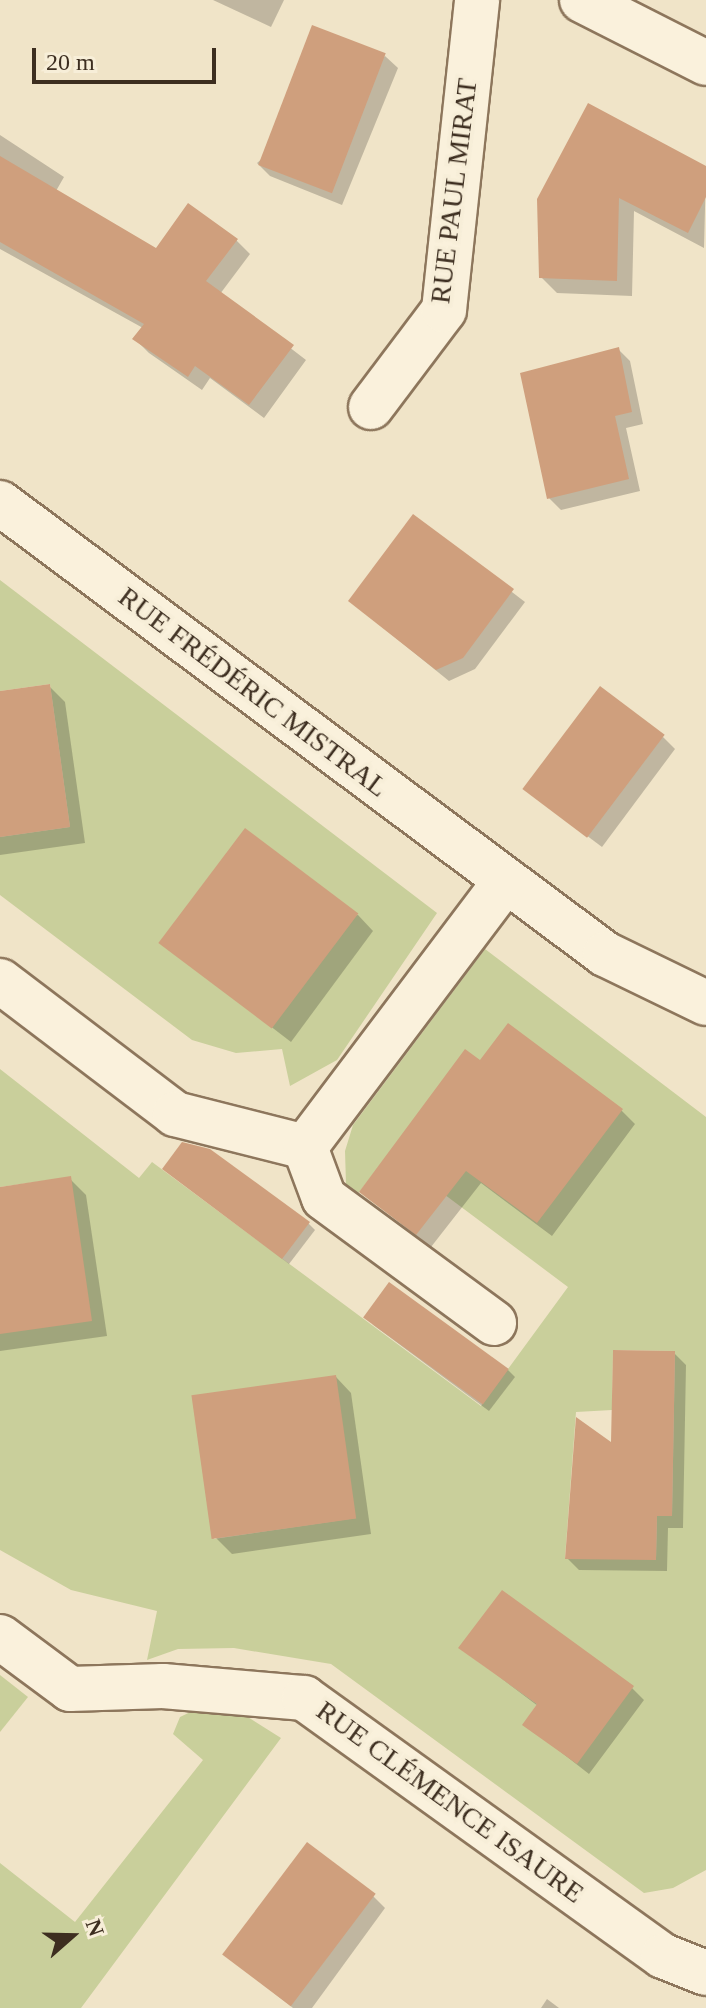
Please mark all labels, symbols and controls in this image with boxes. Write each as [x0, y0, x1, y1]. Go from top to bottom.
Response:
scale bar [36, 32, 220, 82]
text: 20 m [46, 49, 95, 75]
street label: RUE PAUL MIRAT [423, 76, 485, 306]
street label: RUE FRÉDÉRIC MISTRAL [112, 580, 394, 804]
street label: RUE CLÉMENCE ISAURE [310, 1694, 590, 1910]
north arrow [32, 1896, 112, 1976]
text: N [81, 1916, 109, 1939]

